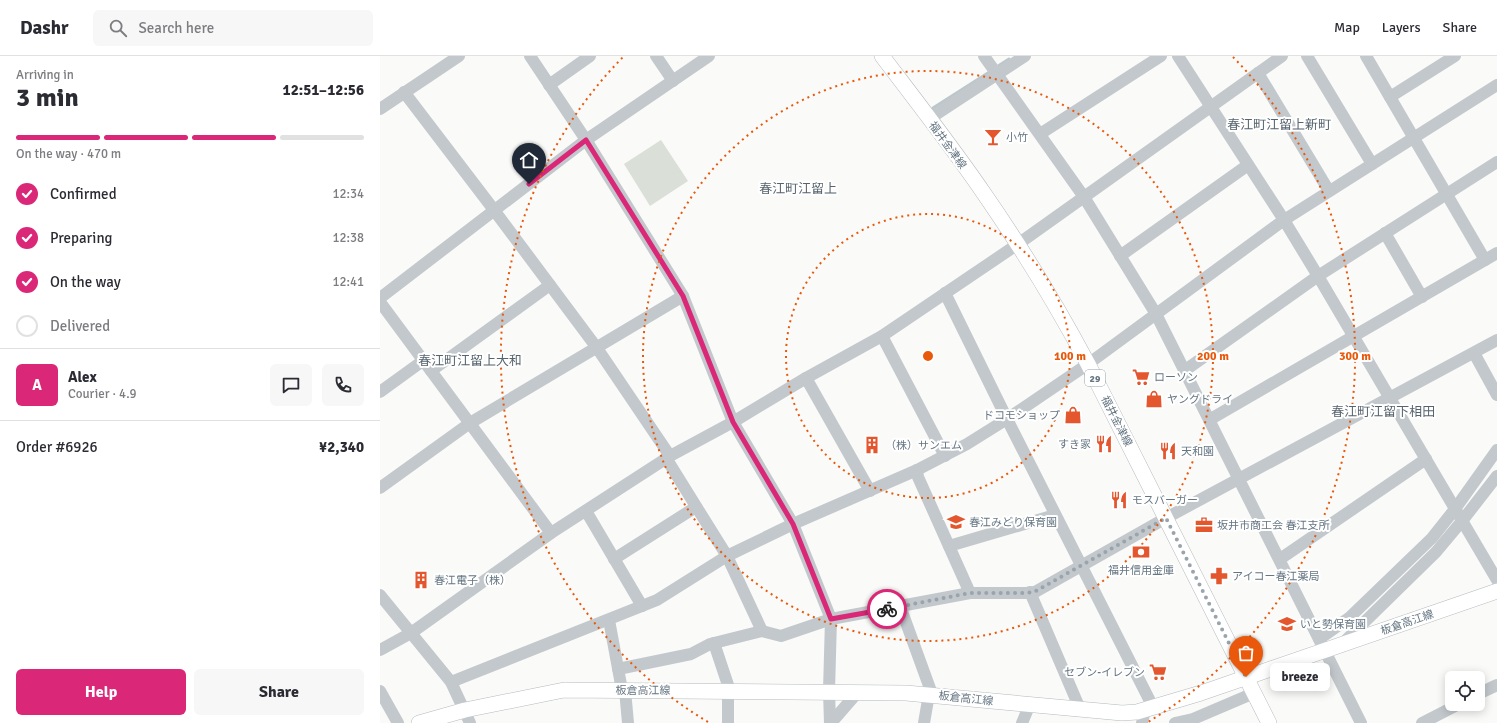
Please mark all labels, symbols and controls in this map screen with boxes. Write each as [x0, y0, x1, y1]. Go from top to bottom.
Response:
search box [93, 10, 373, 46]
text: Dashr [20, 16, 69, 40]
icon: search [107, 17, 129, 39]
text: Search here [139, 19, 214, 37]
text: Map [1334, 19, 1360, 36]
text: Layers [1382, 19, 1421, 36]
text: Share [1443, 19, 1477, 36]
text: Arriving in [16, 67, 74, 83]
text: 12:51–12:56 [283, 81, 364, 99]
text: 3 min [16, 82, 79, 114]
district label: 春江町江留上新町 [1227, 117, 1331, 133]
street label: 福井金津線 [926, 119, 969, 171]
bar icon: 小竹 [983, 127, 1003, 147]
place label: 小竹 [1006, 131, 1028, 144]
pin [512, 143, 546, 184]
text: On the way · 470 m [16, 146, 121, 162]
icon: home [518, 149, 540, 171]
district label: 春江町江留上 [759, 181, 837, 197]
icon: check [16, 183, 38, 205]
text: Confirmed [50, 185, 117, 203]
text: 12:34 [332, 186, 364, 202]
icon: check [16, 227, 38, 249]
text: Preparing [50, 229, 113, 247]
text: 12:38 [332, 230, 364, 246]
icon: check [16, 271, 38, 293]
text: On the way [50, 273, 121, 291]
text: 12:41 [332, 274, 364, 290]
text: Delivered [50, 317, 110, 335]
centre of rings [921, 349, 935, 363]
text: 100 m [1054, 349, 1086, 364]
text: 200 m [1197, 349, 1229, 364]
text: 300 m [1339, 349, 1371, 364]
district label: 春江町江留上大和 [418, 353, 522, 369]
button: chat [270, 364, 312, 406]
button: phone [322, 364, 364, 406]
supermarket icon: ローソン [1131, 367, 1151, 387]
text: Alex [68, 368, 97, 386]
road number: 29 [1085, 370, 1105, 386]
place label: ローソン [1154, 371, 1198, 384]
text: A [32, 376, 42, 394]
text: Courier · 4.9 [68, 386, 137, 402]
shop icon: ヤングドライ [1144, 389, 1164, 409]
place label: ヤングドライ [1167, 393, 1233, 406]
street label: 福井金津線 [1098, 394, 1135, 449]
district label: 春江町江留下相田 [1331, 404, 1435, 420]
shop icon: ドコモショップ [1063, 405, 1083, 425]
place label: ドコモショップ [983, 409, 1060, 422]
restaurant icon: すき家 [1094, 434, 1114, 454]
building icon: （株）サンエム [862, 435, 882, 455]
text: Order #6926 [16, 438, 98, 456]
text: ¥2,340 [319, 438, 364, 456]
place label: すき家 [1058, 438, 1091, 451]
place label: （株）サンエム [885, 439, 962, 452]
restaurant icon: 天和園 [1158, 441, 1178, 461]
place label: 天和園 [1181, 445, 1214, 458]
restaurant icon: モスバーガー [1109, 490, 1129, 510]
place label: モスバーガー [1132, 494, 1198, 507]
school or university icon: 春江みどり保育園 [946, 512, 966, 532]
office icon: 坂井市商工会 春江支所 [1194, 515, 1214, 535]
place label: 春江みどり保育園 [969, 516, 1057, 529]
place label: 坂井市商工会 春江支所 [1217, 519, 1330, 532]
bank icon: 福井信用金庫 [1131, 542, 1151, 562]
place label: 福井信用金庫 [1108, 564, 1174, 577]
pharmacy icon: アイコー春江薬局 [1209, 566, 1229, 586]
building icon: 春江電子（株） [411, 570, 431, 590]
place label: アイコー春江薬局 [1232, 570, 1319, 583]
place label: 春江電子（株） [434, 574, 511, 587]
courier [867, 589, 907, 629]
icon: bike [876, 598, 898, 620]
street label: 板倉高江線 [1379, 607, 1435, 638]
school or university icon: いと勢保育園 [1277, 614, 1297, 634]
place label: いと勢保育園 [1300, 618, 1366, 631]
pin [1229, 636, 1263, 677]
icon: bag [1235, 642, 1257, 664]
supermarket icon: セブン-イレブン [1148, 662, 1168, 682]
callout: breeze [1270, 663, 1330, 691]
place label: セブン-イレブン [1064, 666, 1145, 679]
button: Help [16, 669, 186, 715]
button: Share [194, 669, 364, 715]
text: breeze [1281, 669, 1319, 685]
map controls [1445, 671, 1485, 711]
button: locate [1445, 671, 1485, 711]
street label: 板倉高江線 [616, 684, 671, 697]
street label: 板倉高江線 [938, 689, 994, 708]

